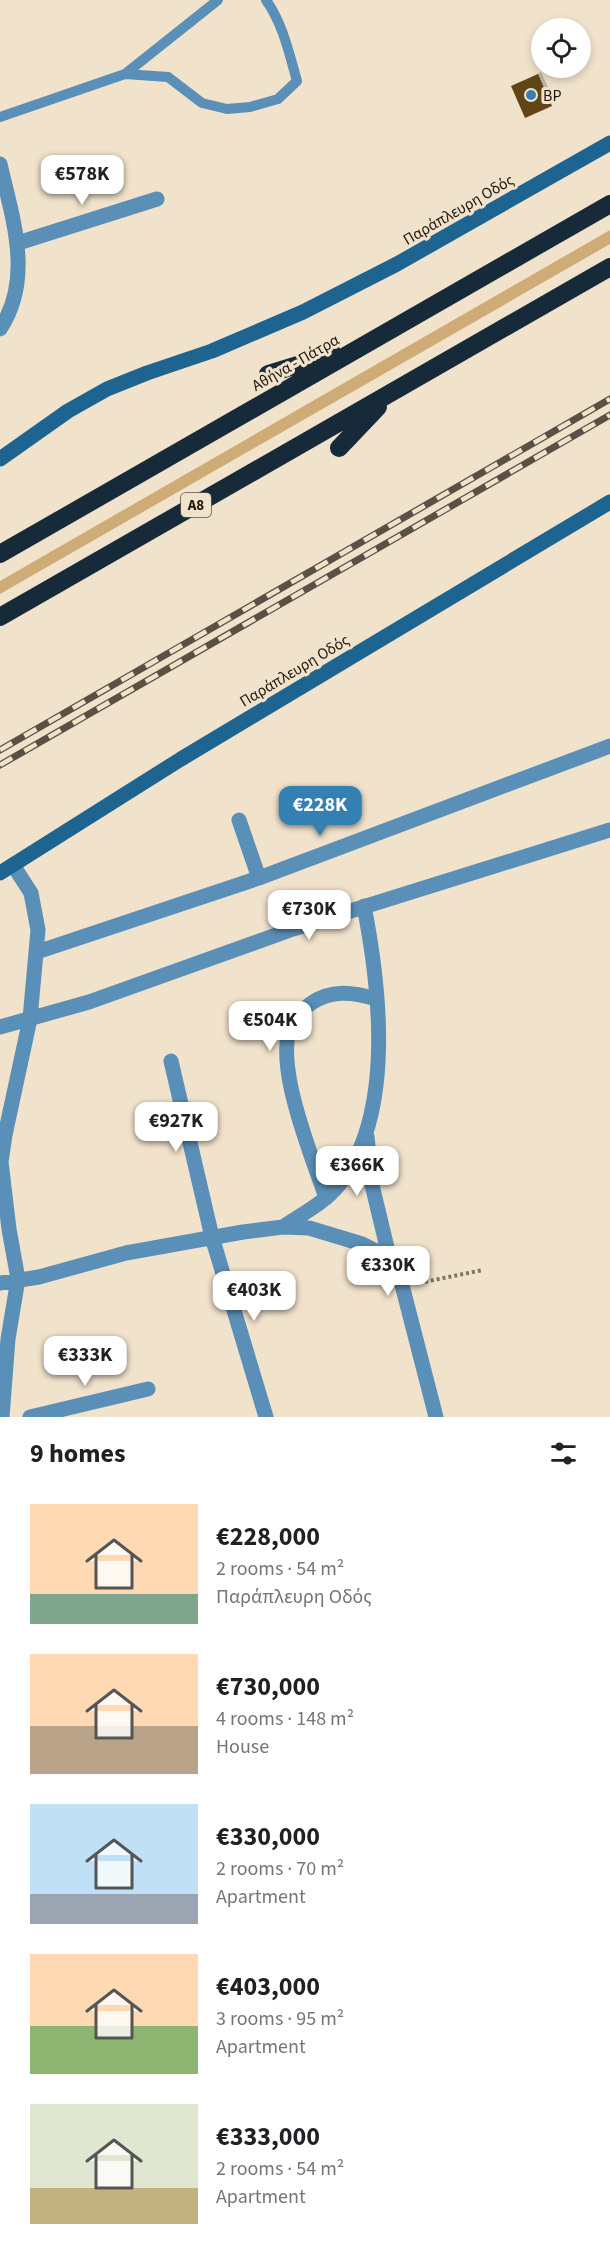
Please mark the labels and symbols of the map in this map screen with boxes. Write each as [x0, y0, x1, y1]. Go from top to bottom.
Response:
place label: BP [543, 85, 561, 107]
marker: BP [524, 88, 538, 102]
pin: €578K [40, 155, 124, 206]
street label: Παράπλευρη Οδός [399, 169, 518, 251]
street label: Αθήνα - Πάτρα [248, 329, 343, 397]
road number: Α8 [181, 493, 211, 517]
street label: Παράπλευρη Οδός [235, 629, 354, 712]
pin: €228K [278, 786, 362, 837]
pin: €730K [267, 890, 351, 941]
pin: €504K [228, 1001, 312, 1052]
pin: €927K [134, 1102, 218, 1153]
pin: €366K [315, 1146, 399, 1197]
pin: €330K [346, 1246, 430, 1297]
pin: €403K [212, 1271, 296, 1322]
pin: €333K [43, 1336, 127, 1387]

